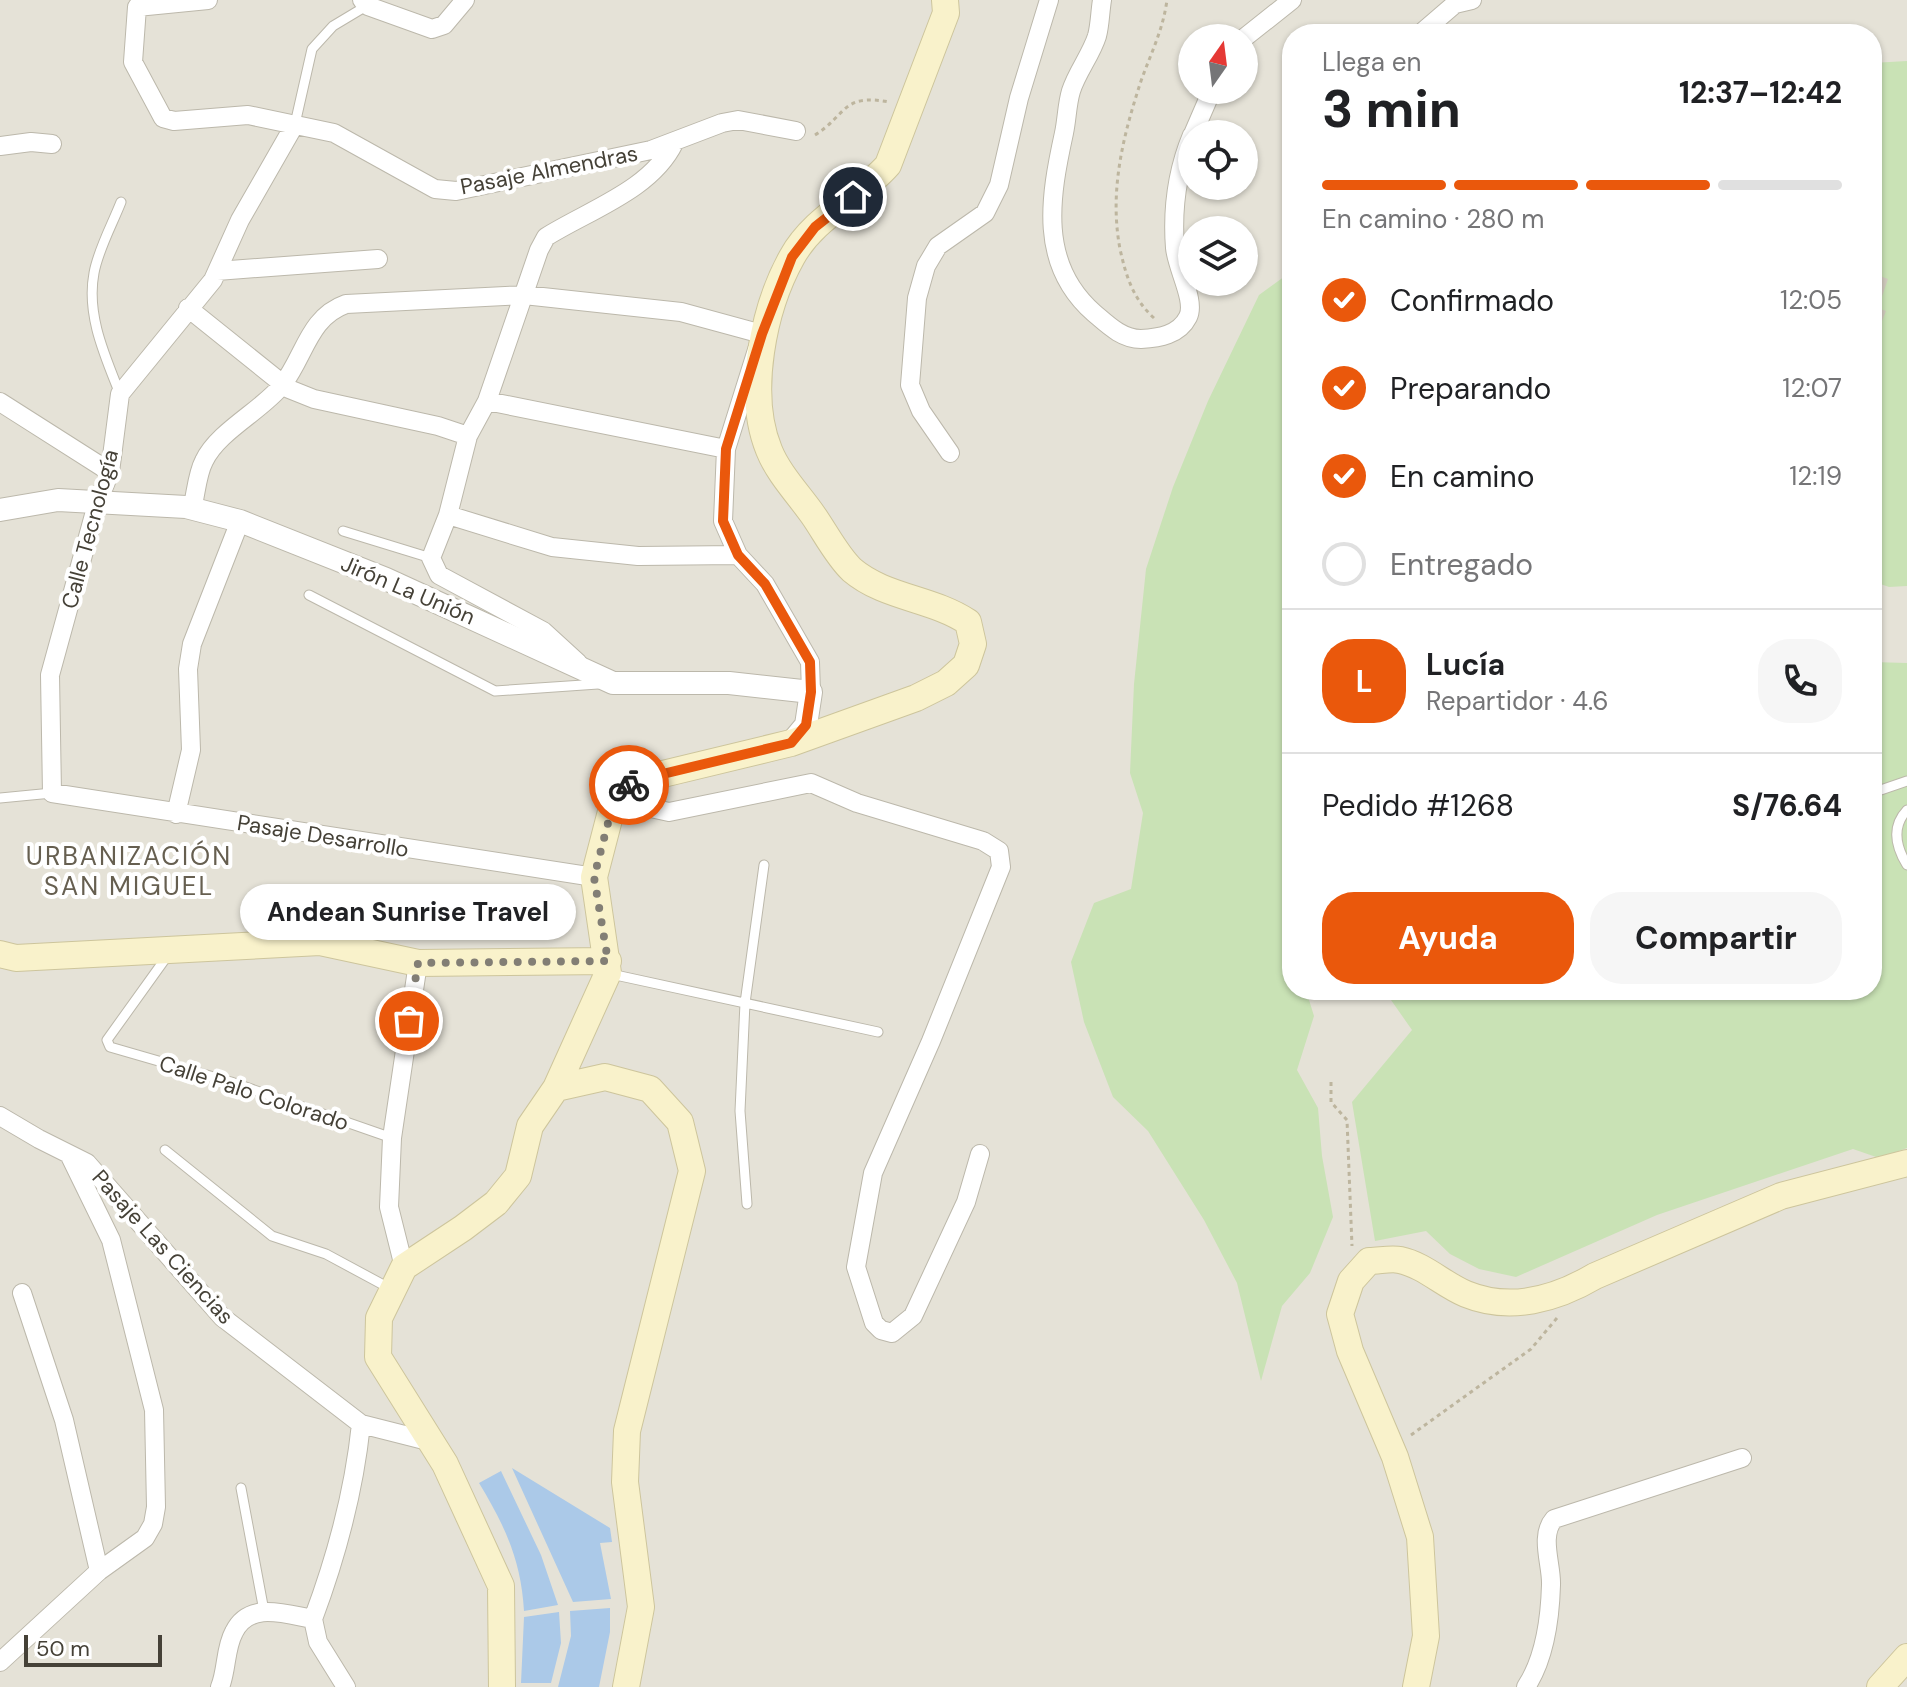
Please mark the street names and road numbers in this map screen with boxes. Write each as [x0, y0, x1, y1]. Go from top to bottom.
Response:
street label: Pasaje Almendras [458, 139, 640, 201]
street label: Calle Tecnología [55, 446, 125, 612]
street label: Jirón La Unión [337, 549, 479, 631]
street label: Pasaje Desarrollo [235, 808, 411, 864]
street label: Calle Palo Colorado [156, 1049, 352, 1137]
street label: Pasaje Las Ciencias [86, 1164, 240, 1330]

